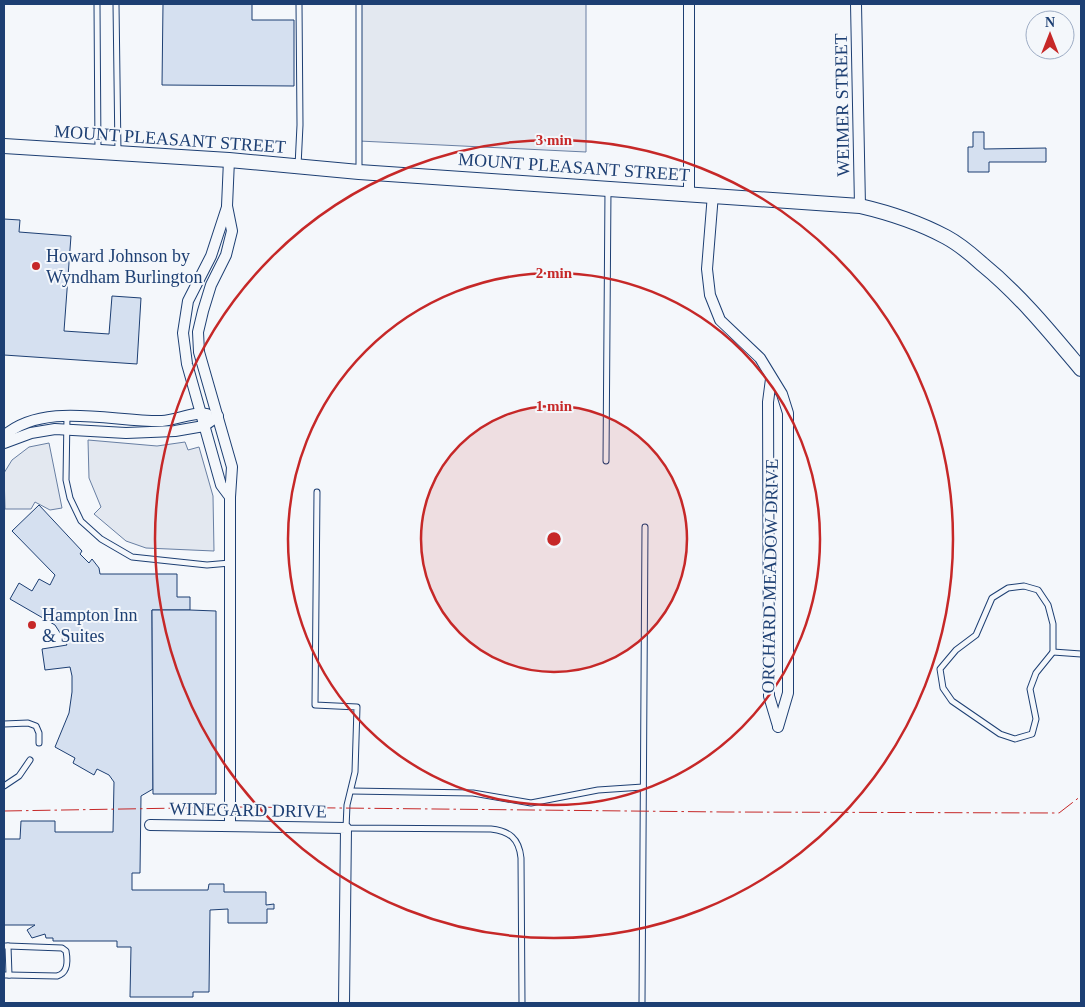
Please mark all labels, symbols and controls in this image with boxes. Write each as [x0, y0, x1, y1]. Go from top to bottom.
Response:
north arrow [1025, 10, 1075, 60]
text: N [1045, 15, 1055, 30]
street label: WEIMER STREET [831, 33, 853, 177]
street label: MOUNT PLEASANT STREET [53, 121, 287, 157]
text: 3 min [536, 132, 573, 148]
street label: MOUNT PLEASANT STREET [457, 149, 691, 185]
place label: Howard Johnson by Wyndham Burlington [46, 246, 202, 287]
marker: Howard Johnson by Wyndham Burlington [30, 260, 42, 272]
text: 2 min [536, 265, 573, 281]
text: 1 min [536, 398, 573, 414]
street label: ORCHARD MEADOW DRIVE [758, 459, 782, 693]
centre of rings [545, 530, 563, 548]
place label: Hampton Inn & Suites [42, 605, 137, 646]
marker: Hampton Inn & Suites [26, 619, 38, 631]
street label: WINEGARD DRIVE [169, 799, 327, 821]

